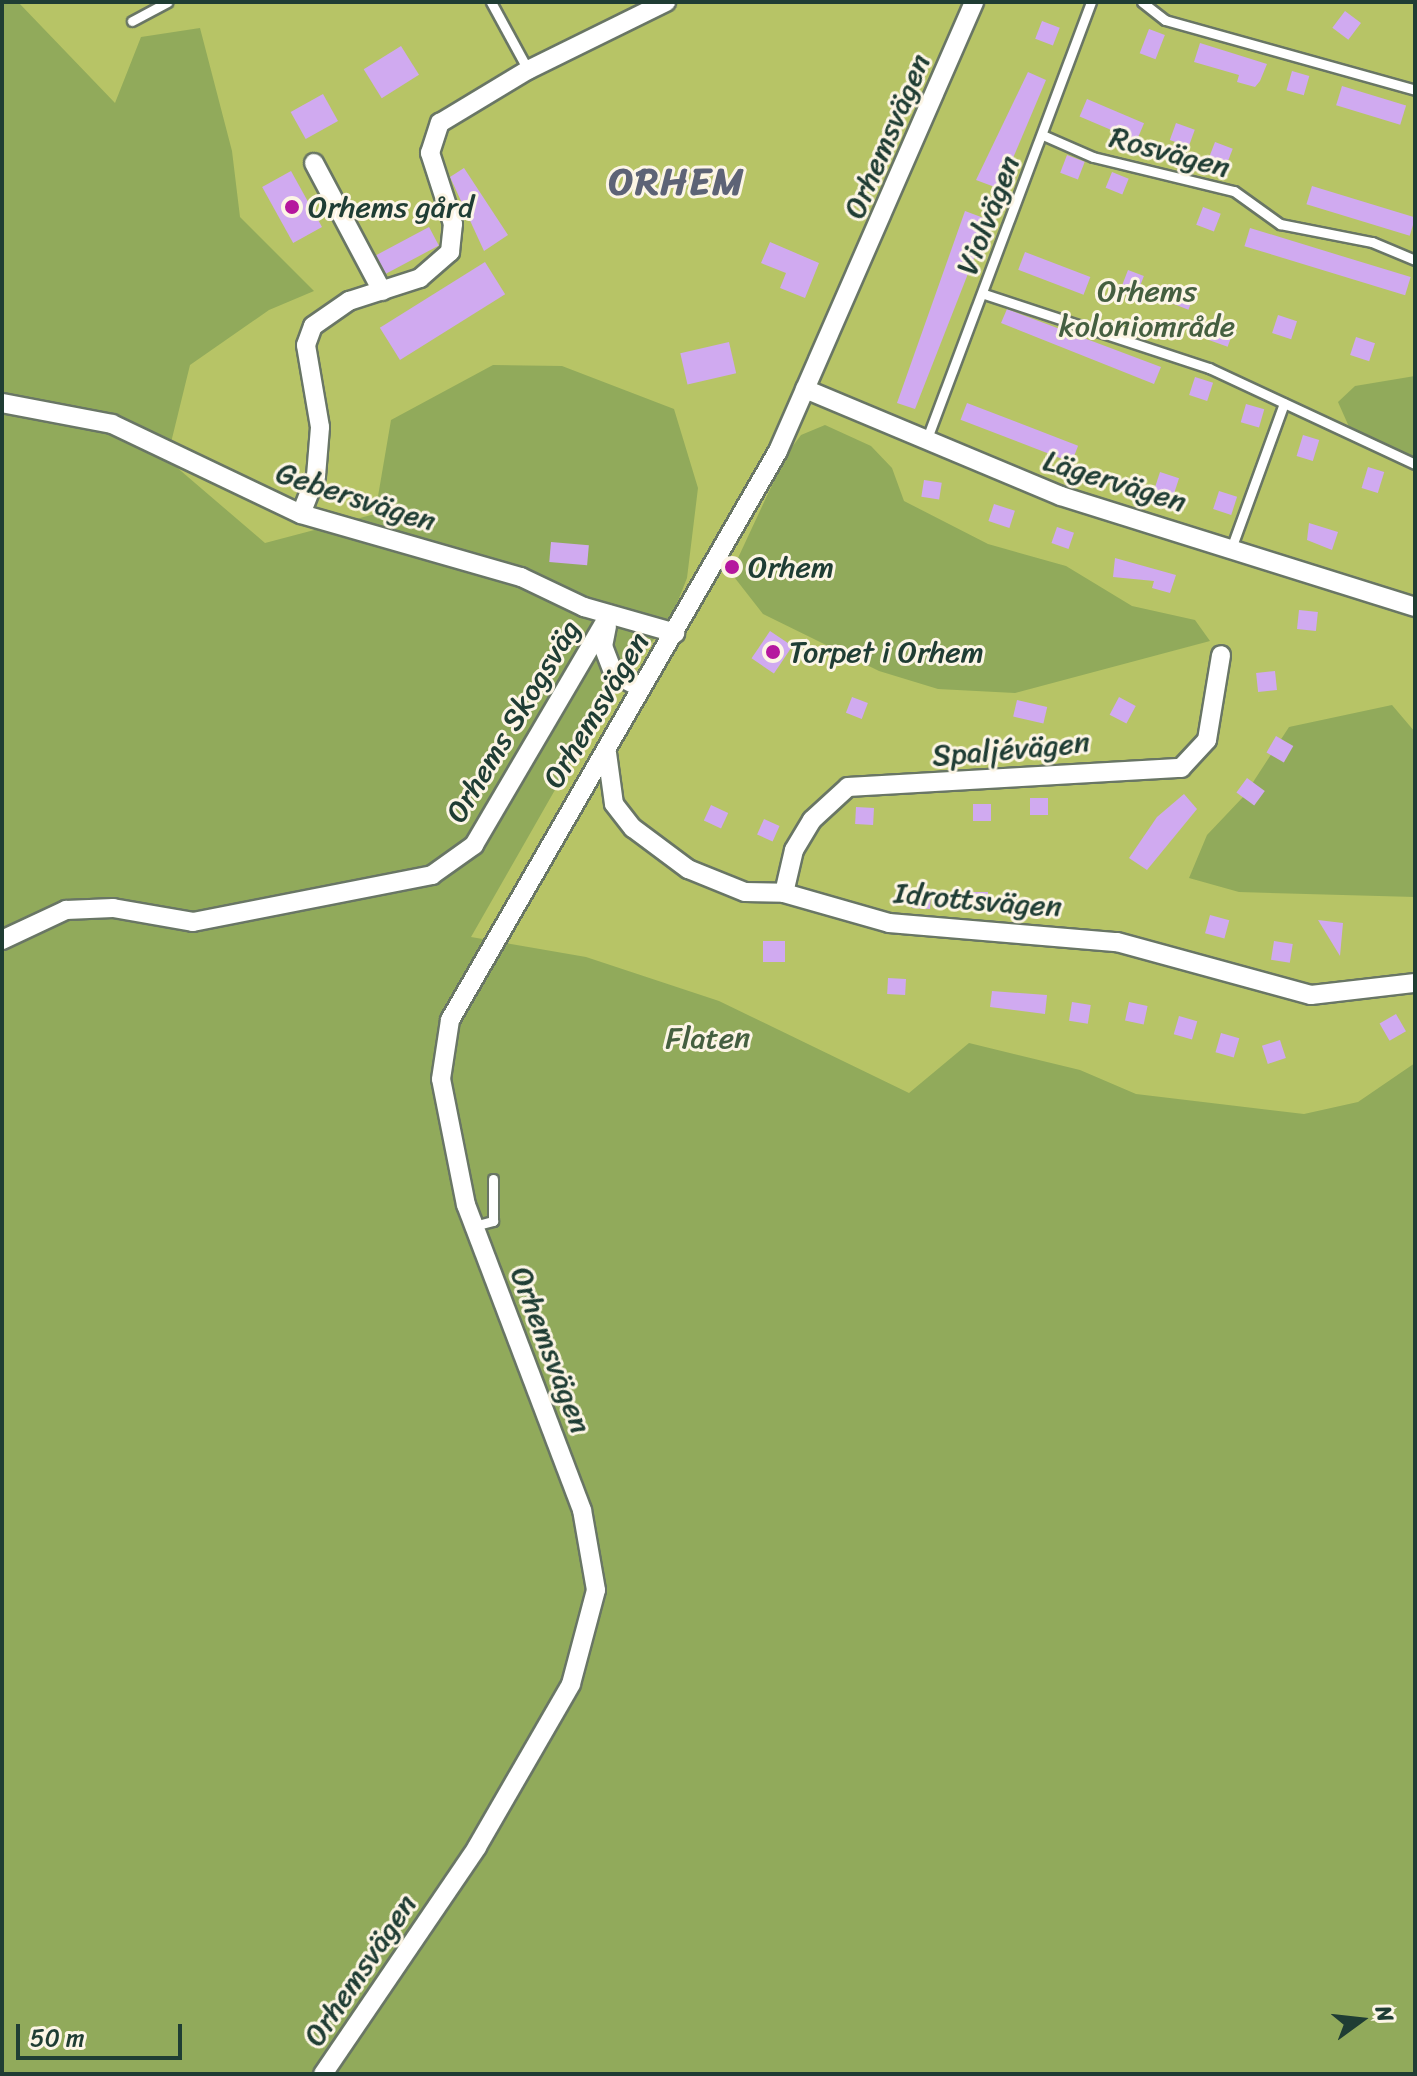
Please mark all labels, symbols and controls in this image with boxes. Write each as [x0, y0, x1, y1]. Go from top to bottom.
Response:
street label: Orhemsvägen [836, 48, 938, 224]
street label: Rosvägen [1106, 119, 1234, 185]
street label: Violvägen [949, 150, 1027, 280]
district label: ORHEM [609, 159, 745, 205]
place label: Orhems gård [308, 189, 474, 225]
marker: Orhems gård [283, 198, 301, 216]
park label: Orhems koloniområde [1059, 273, 1235, 344]
street label: Lägervägen [1039, 442, 1191, 520]
street label: Gebersvägen [272, 454, 440, 540]
place label: Orhem [748, 549, 834, 585]
marker: Orhem [723, 558, 741, 576]
street label: Orhems Skogsväg [439, 614, 587, 828]
street label: Orhemsvägen [535, 626, 657, 794]
place label: Torpet i Orhem [789, 634, 984, 670]
marker: Torpet i Orhem [764, 643, 782, 661]
street label: Spaljévägen [931, 724, 1091, 774]
street label: Idrottsvägen [893, 875, 1063, 925]
park label: Flaten [666, 1020, 750, 1056]
street label: Orhemsvägen [503, 1262, 599, 1438]
street label: Orhemsvägen [296, 1887, 424, 2053]
north arrow [1321, 1980, 1401, 2060]
text: N [1364, 2001, 1405, 2026]
scale bar [20, 2008, 186, 2058]
text: 50 m [30, 2017, 85, 2059]

